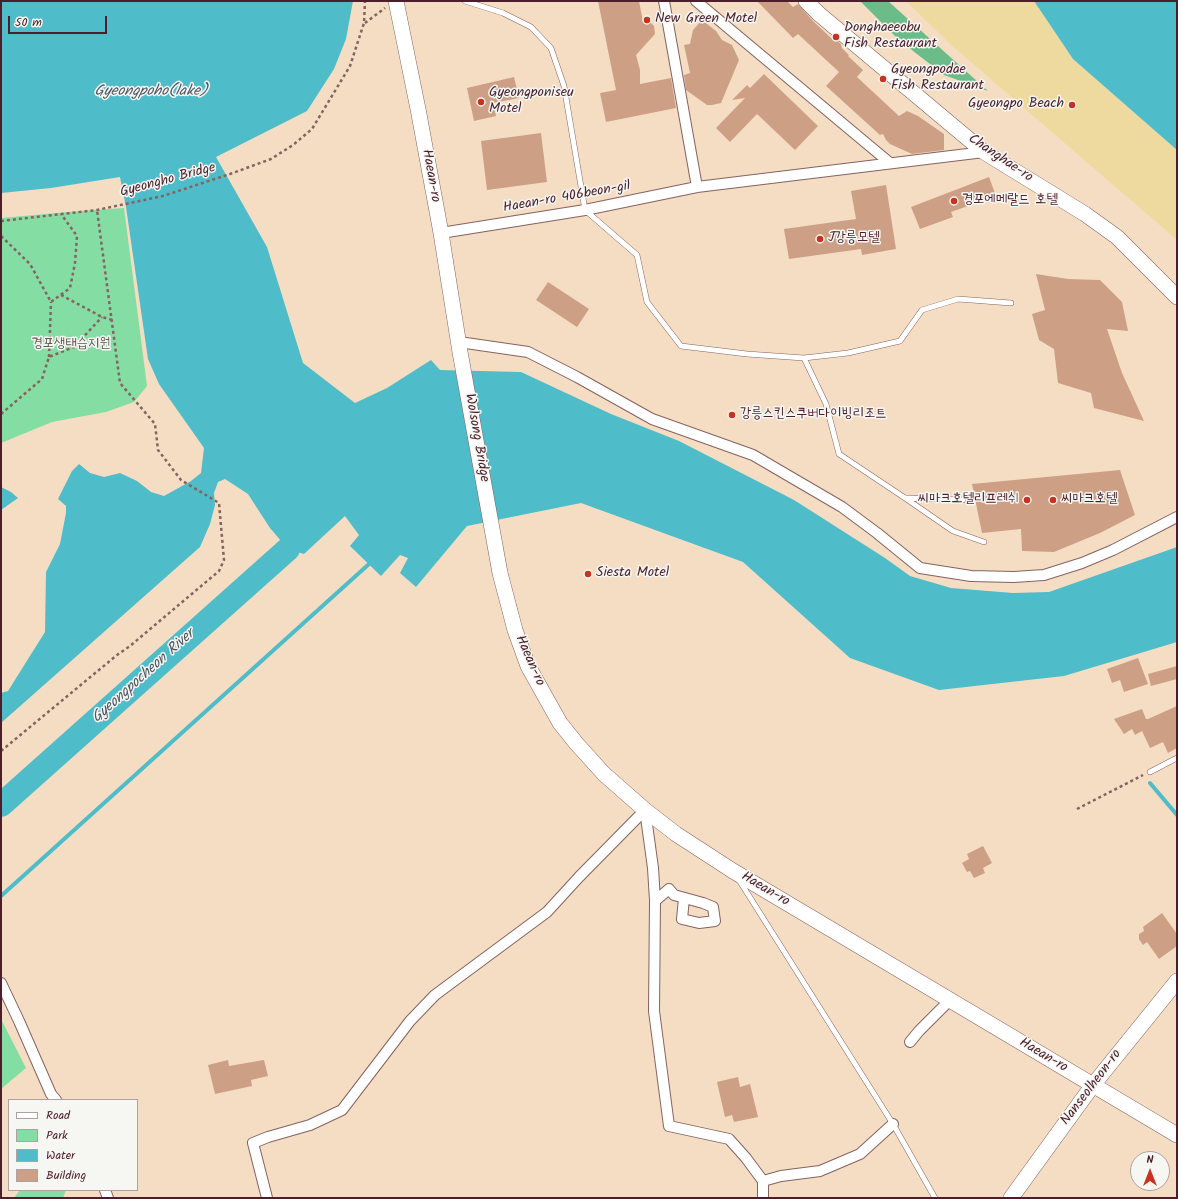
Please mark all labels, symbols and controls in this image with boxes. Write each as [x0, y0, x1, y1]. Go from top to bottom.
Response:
scale bar [10, 8, 109, 34]
place label: New Green Motel [655, 12, 757, 28]
text: 50 m [15, 13, 42, 32]
marker: New Green Motel [642, 15, 652, 25]
place label: Donghaeeobu Fish Restaurant [844, 21, 937, 54]
marker: Donghaeeobu Fish Restaurant [831, 32, 841, 42]
place label: Gyeongpodae Fish Restaurant [891, 63, 984, 96]
marker: Gyeongpodae Fish Restaurant [878, 74, 888, 84]
water label: Gyeongpoho(lake) [95, 83, 207, 101]
place label: Gyeongponiseu Motel [489, 86, 574, 118]
marker: Gyeongponiseu Motel [476, 97, 486, 107]
place label: Gyeongpo Beach [968, 97, 1064, 113]
marker: Gyeongpo Beach [1067, 100, 1077, 110]
street label: Changhae-ro [964, 131, 1036, 187]
street label: Haean-ro [417, 148, 443, 204]
street label: Gyeongho Bridge [118, 160, 218, 202]
street label: Haean-ro 406beon-gil [502, 179, 632, 217]
place label: 경포에메랄드 호텔 [962, 193, 1058, 209]
marker: 경포에메랄드 호텔 [949, 196, 959, 206]
place label: J강릉모텔 [828, 231, 880, 247]
marker: J강릉모텔 [815, 234, 825, 244]
park label: 경포생태습지원 [32, 337, 110, 353]
street label: Wolsong Bridge [460, 392, 492, 484]
place label: 강릉스킨스쿠버다이빙리조트 [740, 407, 886, 423]
marker: 강릉스킨스쿠버다이빙리조트 [727, 410, 737, 420]
place label: 씨마크호텔리프레쉬 [918, 492, 1019, 508]
place label: 씨마크호텔 [1061, 492, 1117, 508]
marker: 씨마크호텔리프레쉬 [1022, 495, 1032, 505]
marker: 씨마크호텔 [1048, 495, 1058, 505]
place label: Siesta Motel [596, 566, 669, 582]
marker: Siesta Motel [583, 569, 593, 579]
water label: Gyeongpocheon River [89, 626, 199, 728]
street label: Haean-ro [510, 633, 548, 689]
street label: Haean-ro [738, 869, 792, 911]
street label: Haean-ro [1016, 1035, 1070, 1077]
street label: Nanseolheon-ro [1058, 1047, 1126, 1129]
legend [8, 1099, 138, 1191]
text: Road [46, 1106, 70, 1125]
text: Park [46, 1126, 68, 1145]
text: Water [46, 1146, 75, 1165]
north arrow [1130, 1151, 1170, 1191]
text: N [1147, 1151, 1153, 1169]
text: Building [46, 1166, 86, 1185]

